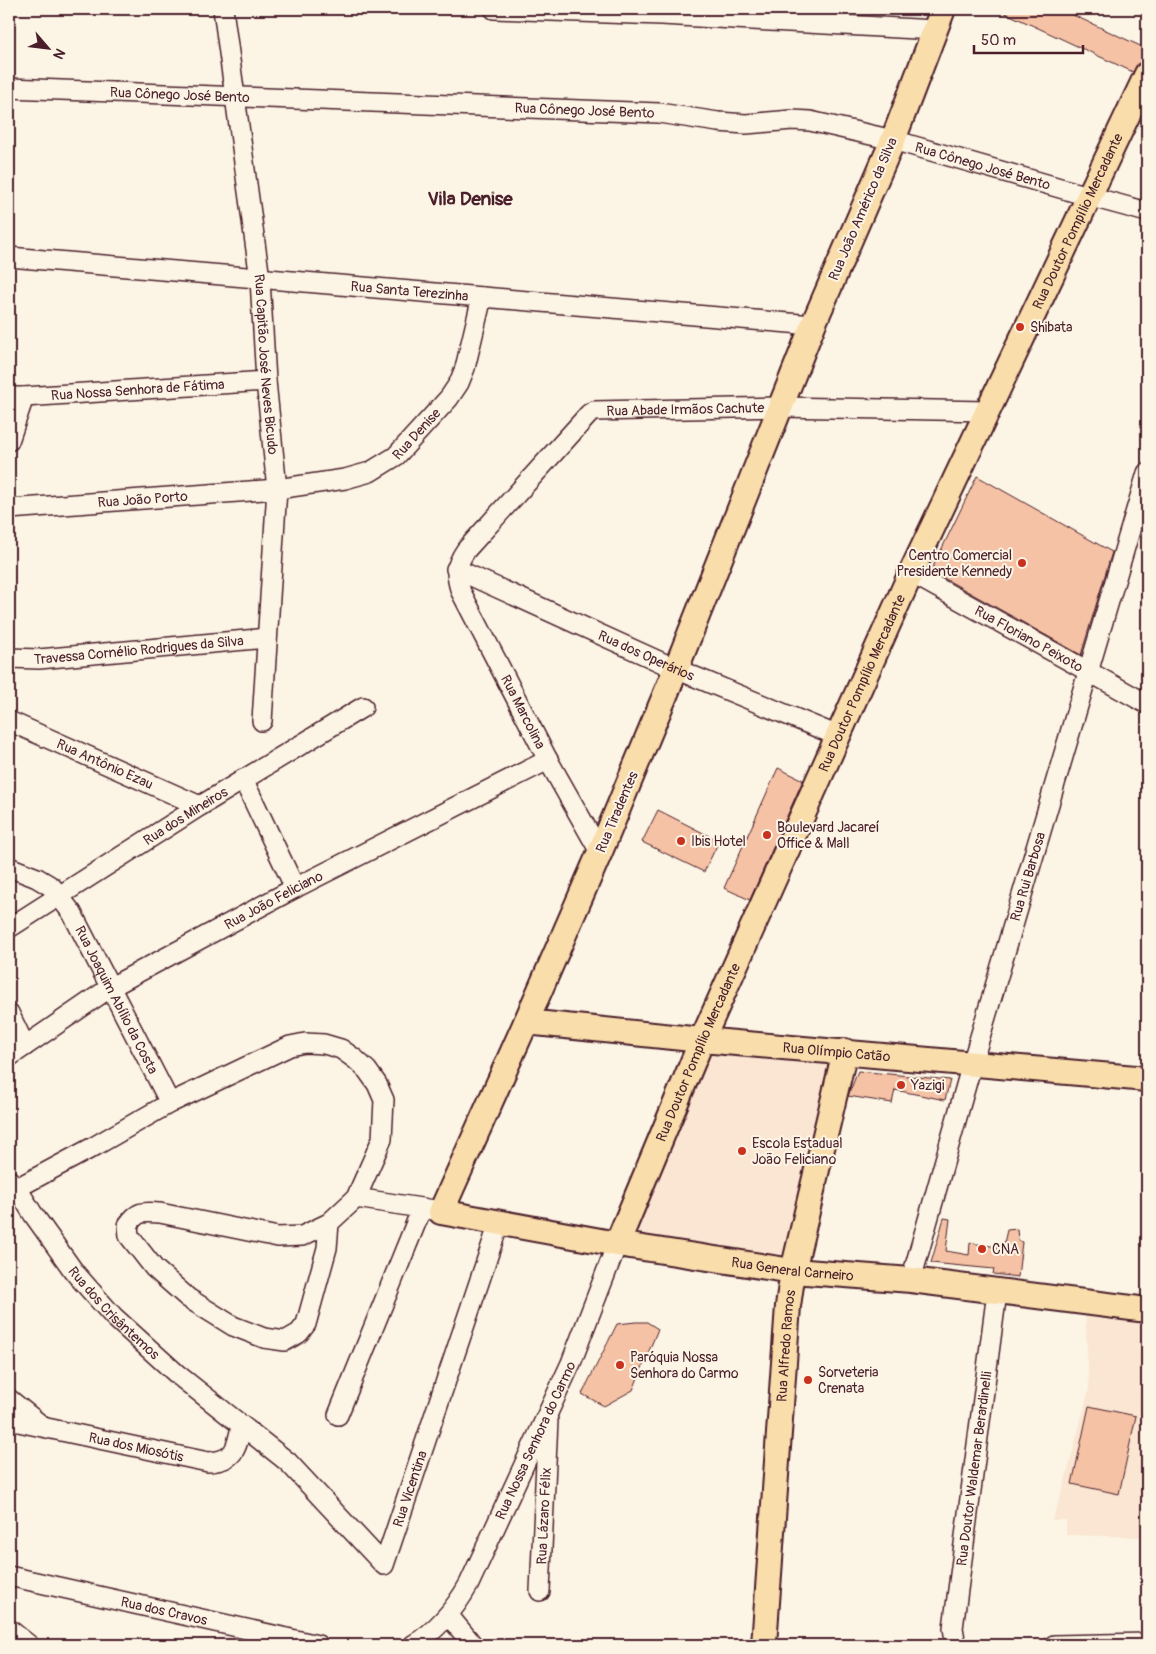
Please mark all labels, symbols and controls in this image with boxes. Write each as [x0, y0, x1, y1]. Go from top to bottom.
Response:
north arrow [22, 22, 72, 72]
scale bar [974, 22, 1082, 54]
text: 50 m [981, 31, 1016, 50]
text: N [49, 46, 69, 62]
street label: Rua Cônego José Bento [110, 83, 251, 106]
street label: Rua Cônego José Bento [514, 99, 655, 121]
street label: Rua Doutor Pompílio Mercadante [1029, 130, 1126, 312]
street label: Rua João Américo da Silva [825, 135, 901, 283]
street label: Rua Cônego José Bento [913, 138, 1053, 193]
district label: Vila Denise [427, 187, 513, 211]
street label: Rua Capitão José Neves Bicudo [251, 273, 282, 456]
street label: Rua Santa Terezinha [350, 277, 469, 304]
place label: Shibata [1030, 319, 1072, 336]
marker: Shibata [1014, 321, 1026, 333]
street label: Rua Nossa Senhora de Fátima [50, 375, 225, 404]
street label: Rua Abade Irmãos Cachute [606, 399, 765, 419]
street label: Rua Denise [388, 405, 444, 463]
street label: Rua João Porto [97, 487, 189, 511]
place label: Centro Comercial Presidente Kennedy [897, 547, 1012, 580]
marker: Centro Comercial Presidente Kennedy [1016, 557, 1028, 569]
street label: Rua Doutor Pompílio Mercadante [815, 592, 909, 774]
street label: Rua Floriano Peixoto [972, 602, 1087, 676]
street label: Rua dos Operários [596, 626, 698, 684]
street label: Travessa Cornélio Rodrigues da Silva [33, 632, 244, 668]
street label: Rua Marcolina [497, 672, 549, 752]
street label: Rua Antônio Ezau [54, 735, 156, 793]
street label: Rua Tiradentes [592, 768, 642, 855]
street label: Rua dos Mineiros [140, 782, 231, 849]
place label: Boulevard Jacareí Office & Mall [777, 819, 880, 852]
marker: Boulevard Jacareí Office & Mall [761, 829, 773, 841]
street label: Rua Rui Barbosa [1006, 830, 1049, 923]
place label: Ibis Hotel [691, 833, 746, 850]
marker: Ibis Hotel [675, 835, 687, 847]
street label: Rua João Feliciano [221, 867, 326, 933]
street label: Rua Joaquim Abílio da Costa [72, 923, 162, 1077]
street label: Rua Doutor Pompílio Mercadante [652, 960, 744, 1144]
street label: Rua Olímpio Catão [782, 1039, 892, 1065]
place label: Yazigi [910, 1077, 945, 1094]
marker: Yazigi [895, 1079, 907, 1091]
place label: Escola Estadual João Feliciano [752, 1135, 842, 1168]
marker: Escola Estadual João Feliciano [736, 1145, 748, 1157]
place label: CNA [992, 1241, 1019, 1258]
marker: CNA [976, 1243, 988, 1255]
street label: Rua General Carneiro [730, 1253, 855, 1284]
street label: Rua dos Crisântemos [65, 1263, 164, 1363]
street label: Rua Alfredo Ramos [773, 1288, 799, 1402]
place label: Paróquia Nossa Senhora do Carmo [630, 1349, 739, 1382]
street label: Rua Nossa Senhora do Carmo [491, 1358, 579, 1522]
marker: Paróquia Nossa Senhora do Carmo [614, 1359, 626, 1371]
place label: Sorveteria Crenata [818, 1364, 878, 1397]
street label: Rua Doutor Waldemar Berardinelli [953, 1370, 995, 1567]
marker: Sorveteria Crenata [802, 1374, 814, 1386]
street label: Rua dos Miosótis [87, 1429, 186, 1465]
street label: Rua Vicentina [389, 1448, 430, 1529]
street label: Rua Lázaro Félix [533, 1467, 554, 1565]
street label: Rua dos Cravos [119, 1593, 210, 1629]

